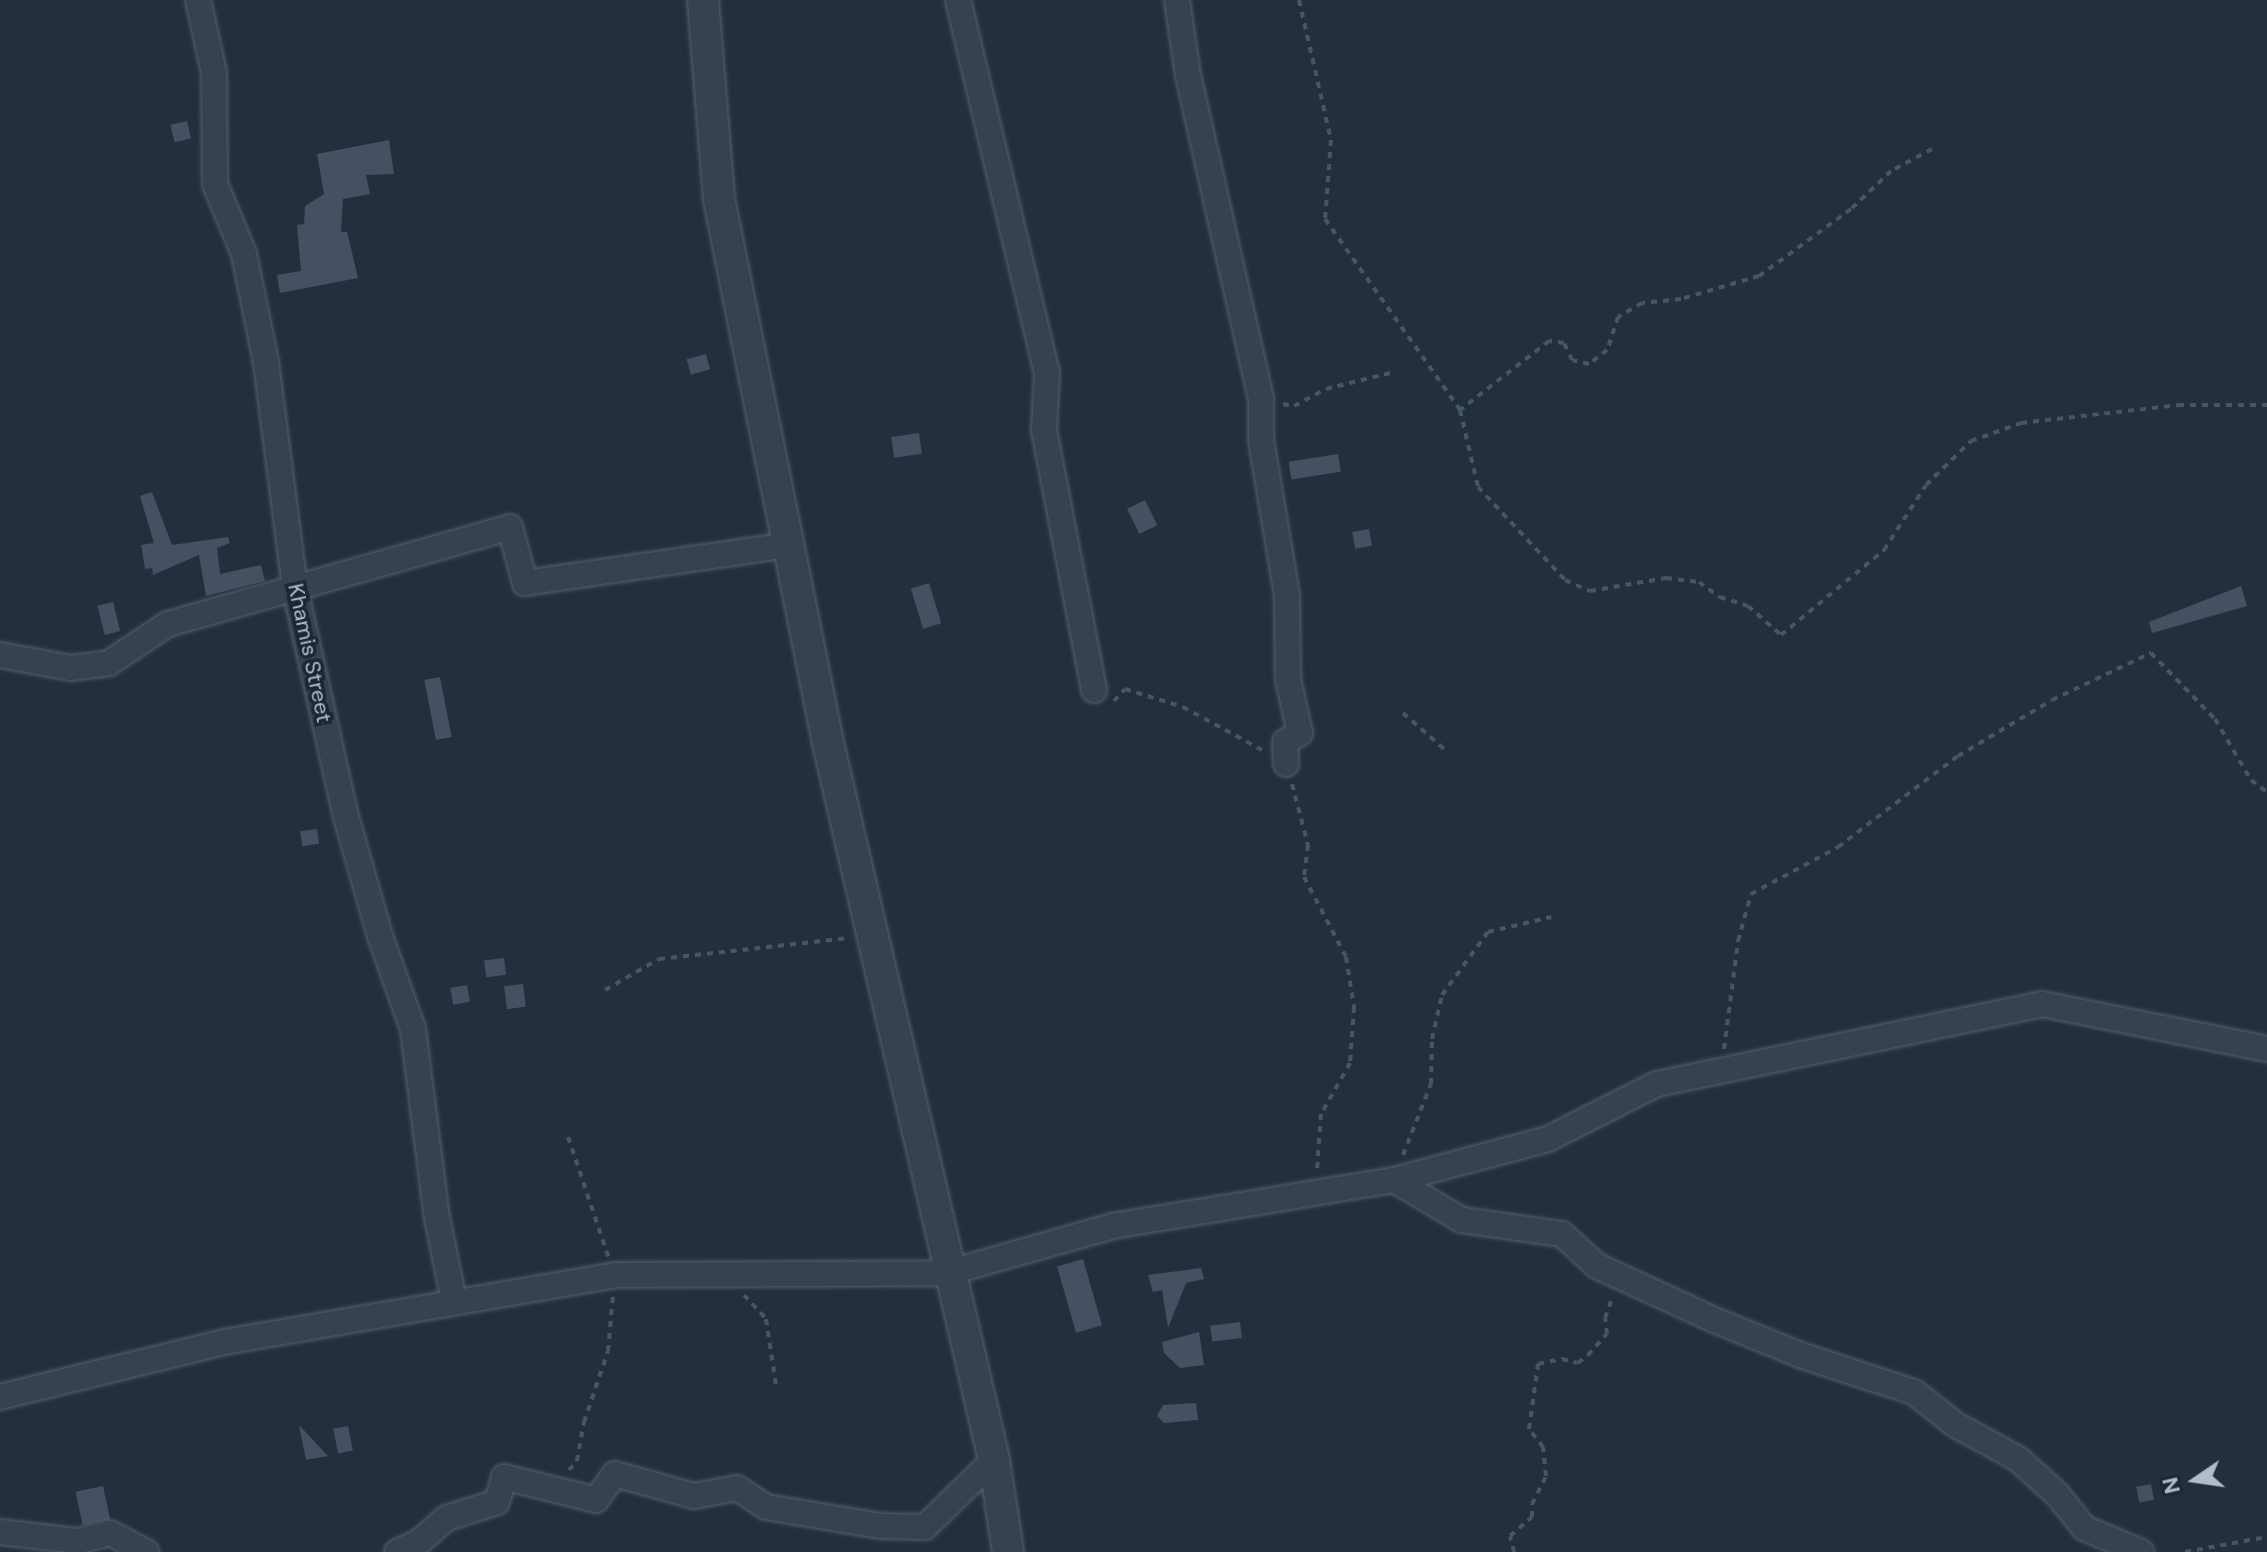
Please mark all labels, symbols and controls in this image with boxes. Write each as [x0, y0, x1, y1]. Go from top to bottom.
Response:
street label: Khamis Street [282, 581, 338, 725]
north arrow [2155, 1440, 2235, 1520]
text: N [2155, 1474, 2187, 1497]

